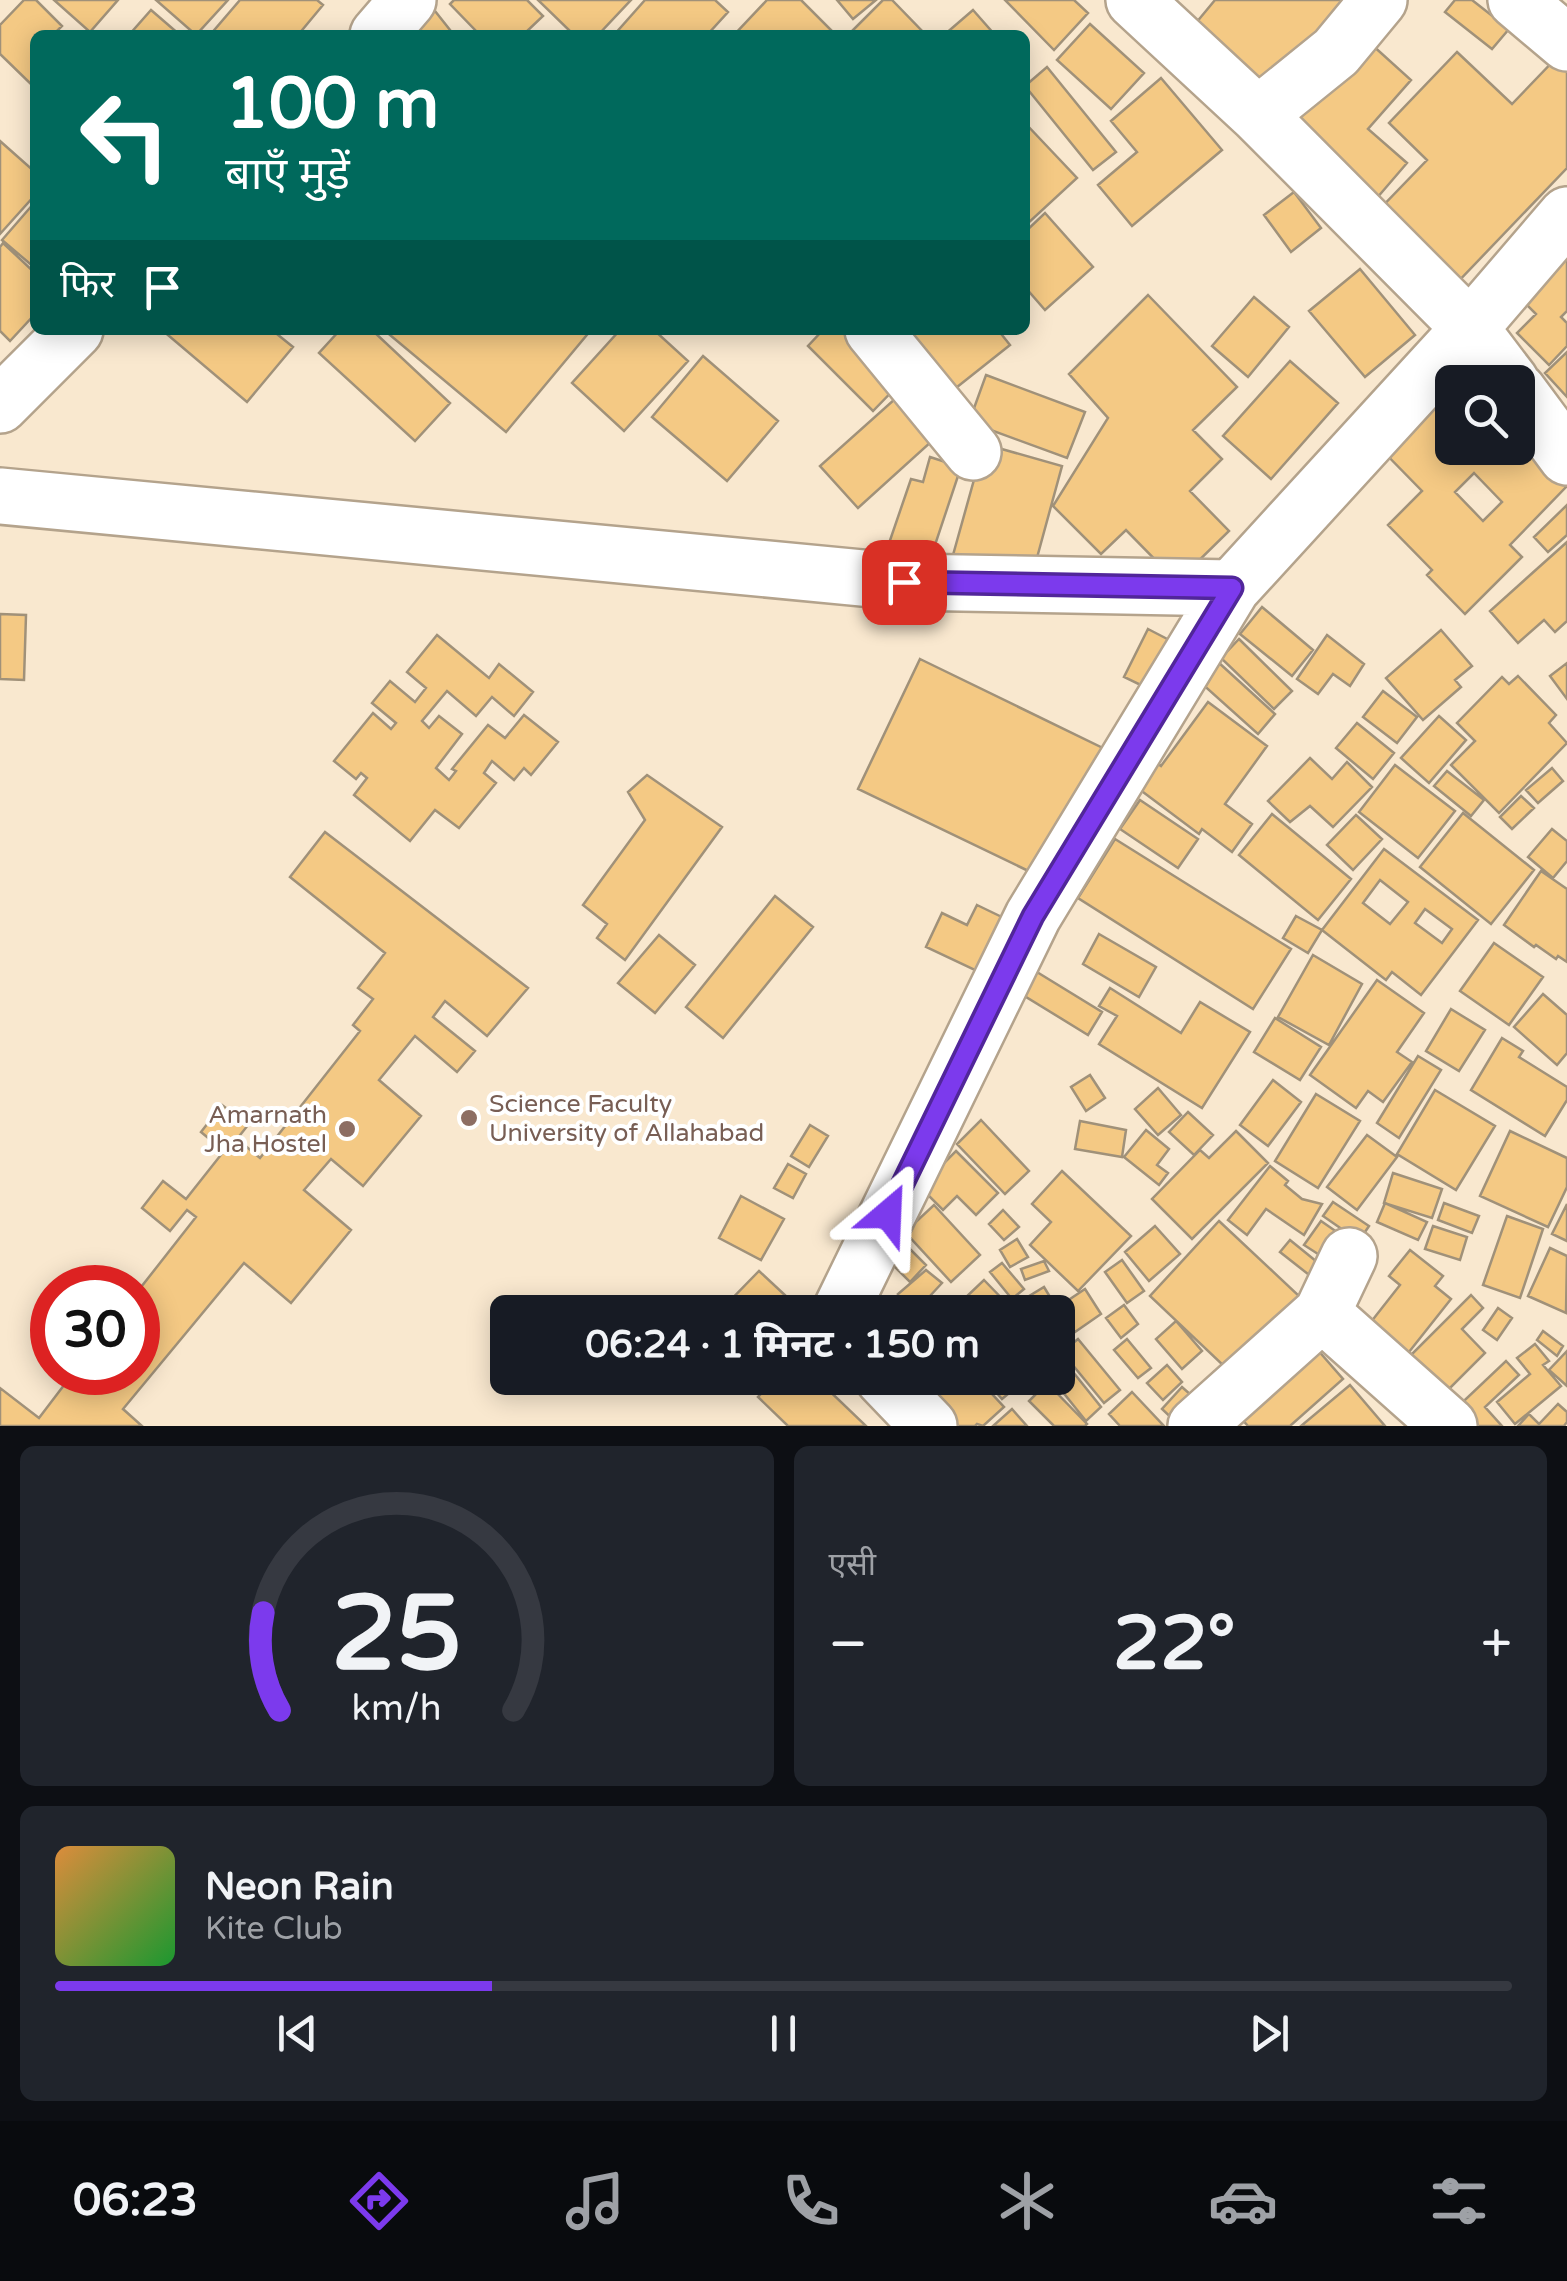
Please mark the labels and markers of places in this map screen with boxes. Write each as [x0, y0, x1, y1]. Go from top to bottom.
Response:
pin [862, 540, 947, 625]
place label: Science Faculty University of Allahabad [489, 1089, 764, 1148]
place label: Amarnath Jha Hostel [204, 1100, 327, 1159]
marker: Science Faculty University of Allahabad [458, 1107, 480, 1129]
marker: Amarnath Jha Hostel [336, 1118, 358, 1140]

